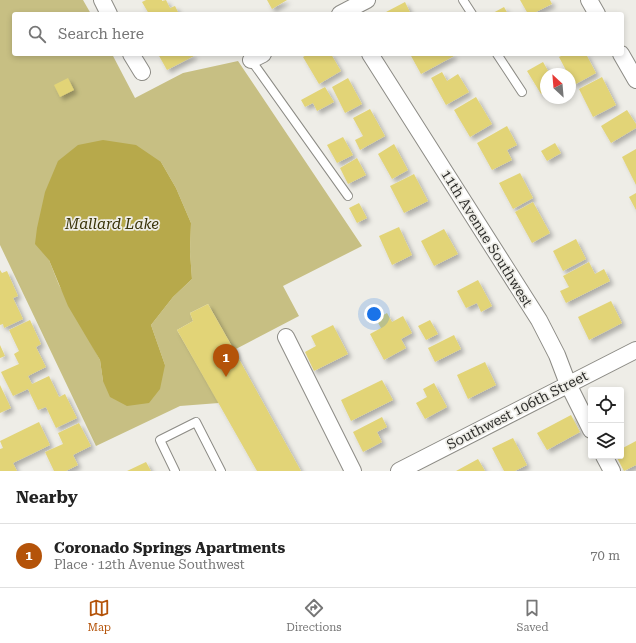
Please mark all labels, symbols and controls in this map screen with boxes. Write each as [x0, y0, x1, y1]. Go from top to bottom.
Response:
search box [12, 12, 624, 56]
icon: search [26, 23, 48, 45]
text: Search here [58, 25, 144, 43]
north arrow [540, 68, 576, 104]
street label: 11th Avenue Southwest [438, 167, 536, 309]
water label: Mallard Lake [64, 215, 159, 233]
your location [364, 304, 384, 324]
pin: 1 [213, 344, 239, 377]
street label: Southwest 106th Street [444, 367, 590, 453]
map controls [588, 387, 624, 459]
button: locate [588, 387, 624, 423]
button: layers [588, 423, 624, 459]
text: Nearby [16, 487, 78, 507]
text: Coronado Springs Apartments [54, 539, 285, 557]
text: 1 [25, 548, 33, 563]
text: 70 m [590, 548, 620, 563]
text: Place · 12th Avenue Southwest [54, 557, 245, 572]
tab: Map [88, 597, 111, 634]
tab: Directions [286, 597, 341, 634]
tab: Saved [517, 597, 548, 634]

